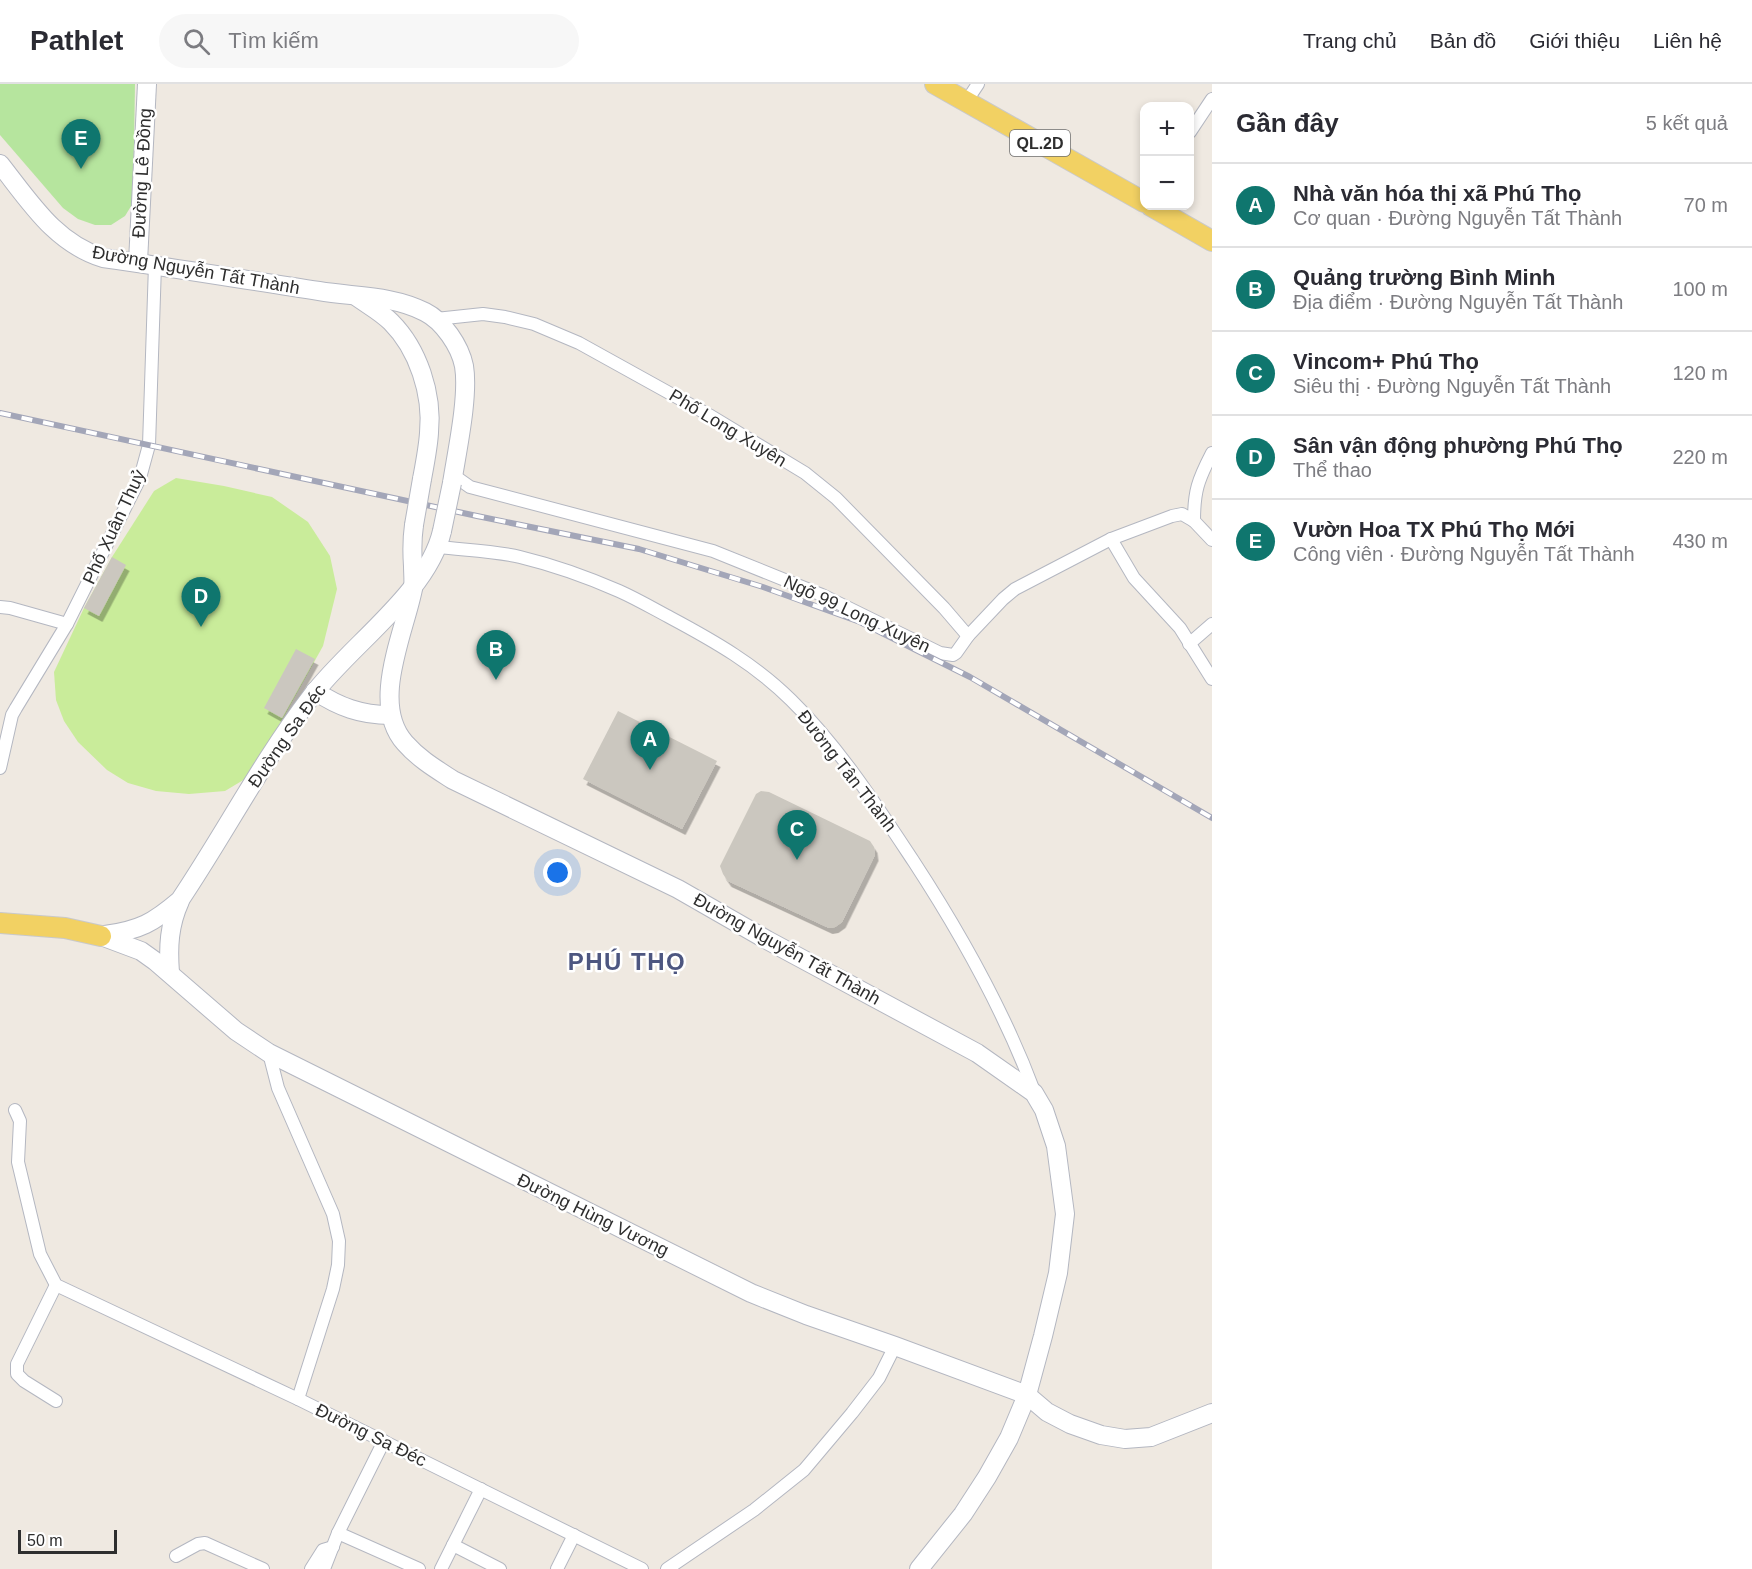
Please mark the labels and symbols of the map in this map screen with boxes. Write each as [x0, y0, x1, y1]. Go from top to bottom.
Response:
street label: Đường Lê Đồng [129, 108, 155, 238]
pin: E [62, 120, 100, 169]
road number: QL.2D [1010, 130, 1070, 156]
street label: Đường Nguyễn Tất Thành [91, 241, 301, 298]
street label: Phố Long Xuyên [666, 385, 790, 471]
street label: Phố Xuân Thuỷ [79, 467, 149, 587]
street label: Ngõ 99 Long Xuyên [781, 571, 933, 657]
pin: D [182, 578, 220, 627]
pin: B [476, 630, 516, 680]
street label: Đường Sa Đéc [244, 681, 330, 791]
street label: Đường Tân Thành [793, 706, 901, 836]
pin: A [630, 720, 670, 770]
pin: C [778, 810, 816, 860]
your location [543, 858, 572, 887]
street label: Đường Nguyễn Tất Thành [690, 888, 884, 1009]
district label: PHÚ THỌ [568, 948, 686, 975]
street label: Đường Hùng Vương [514, 1170, 672, 1260]
street label: Đường Sa Đéc [312, 1400, 430, 1470]
scale bar [18, 1527, 117, 1554]

